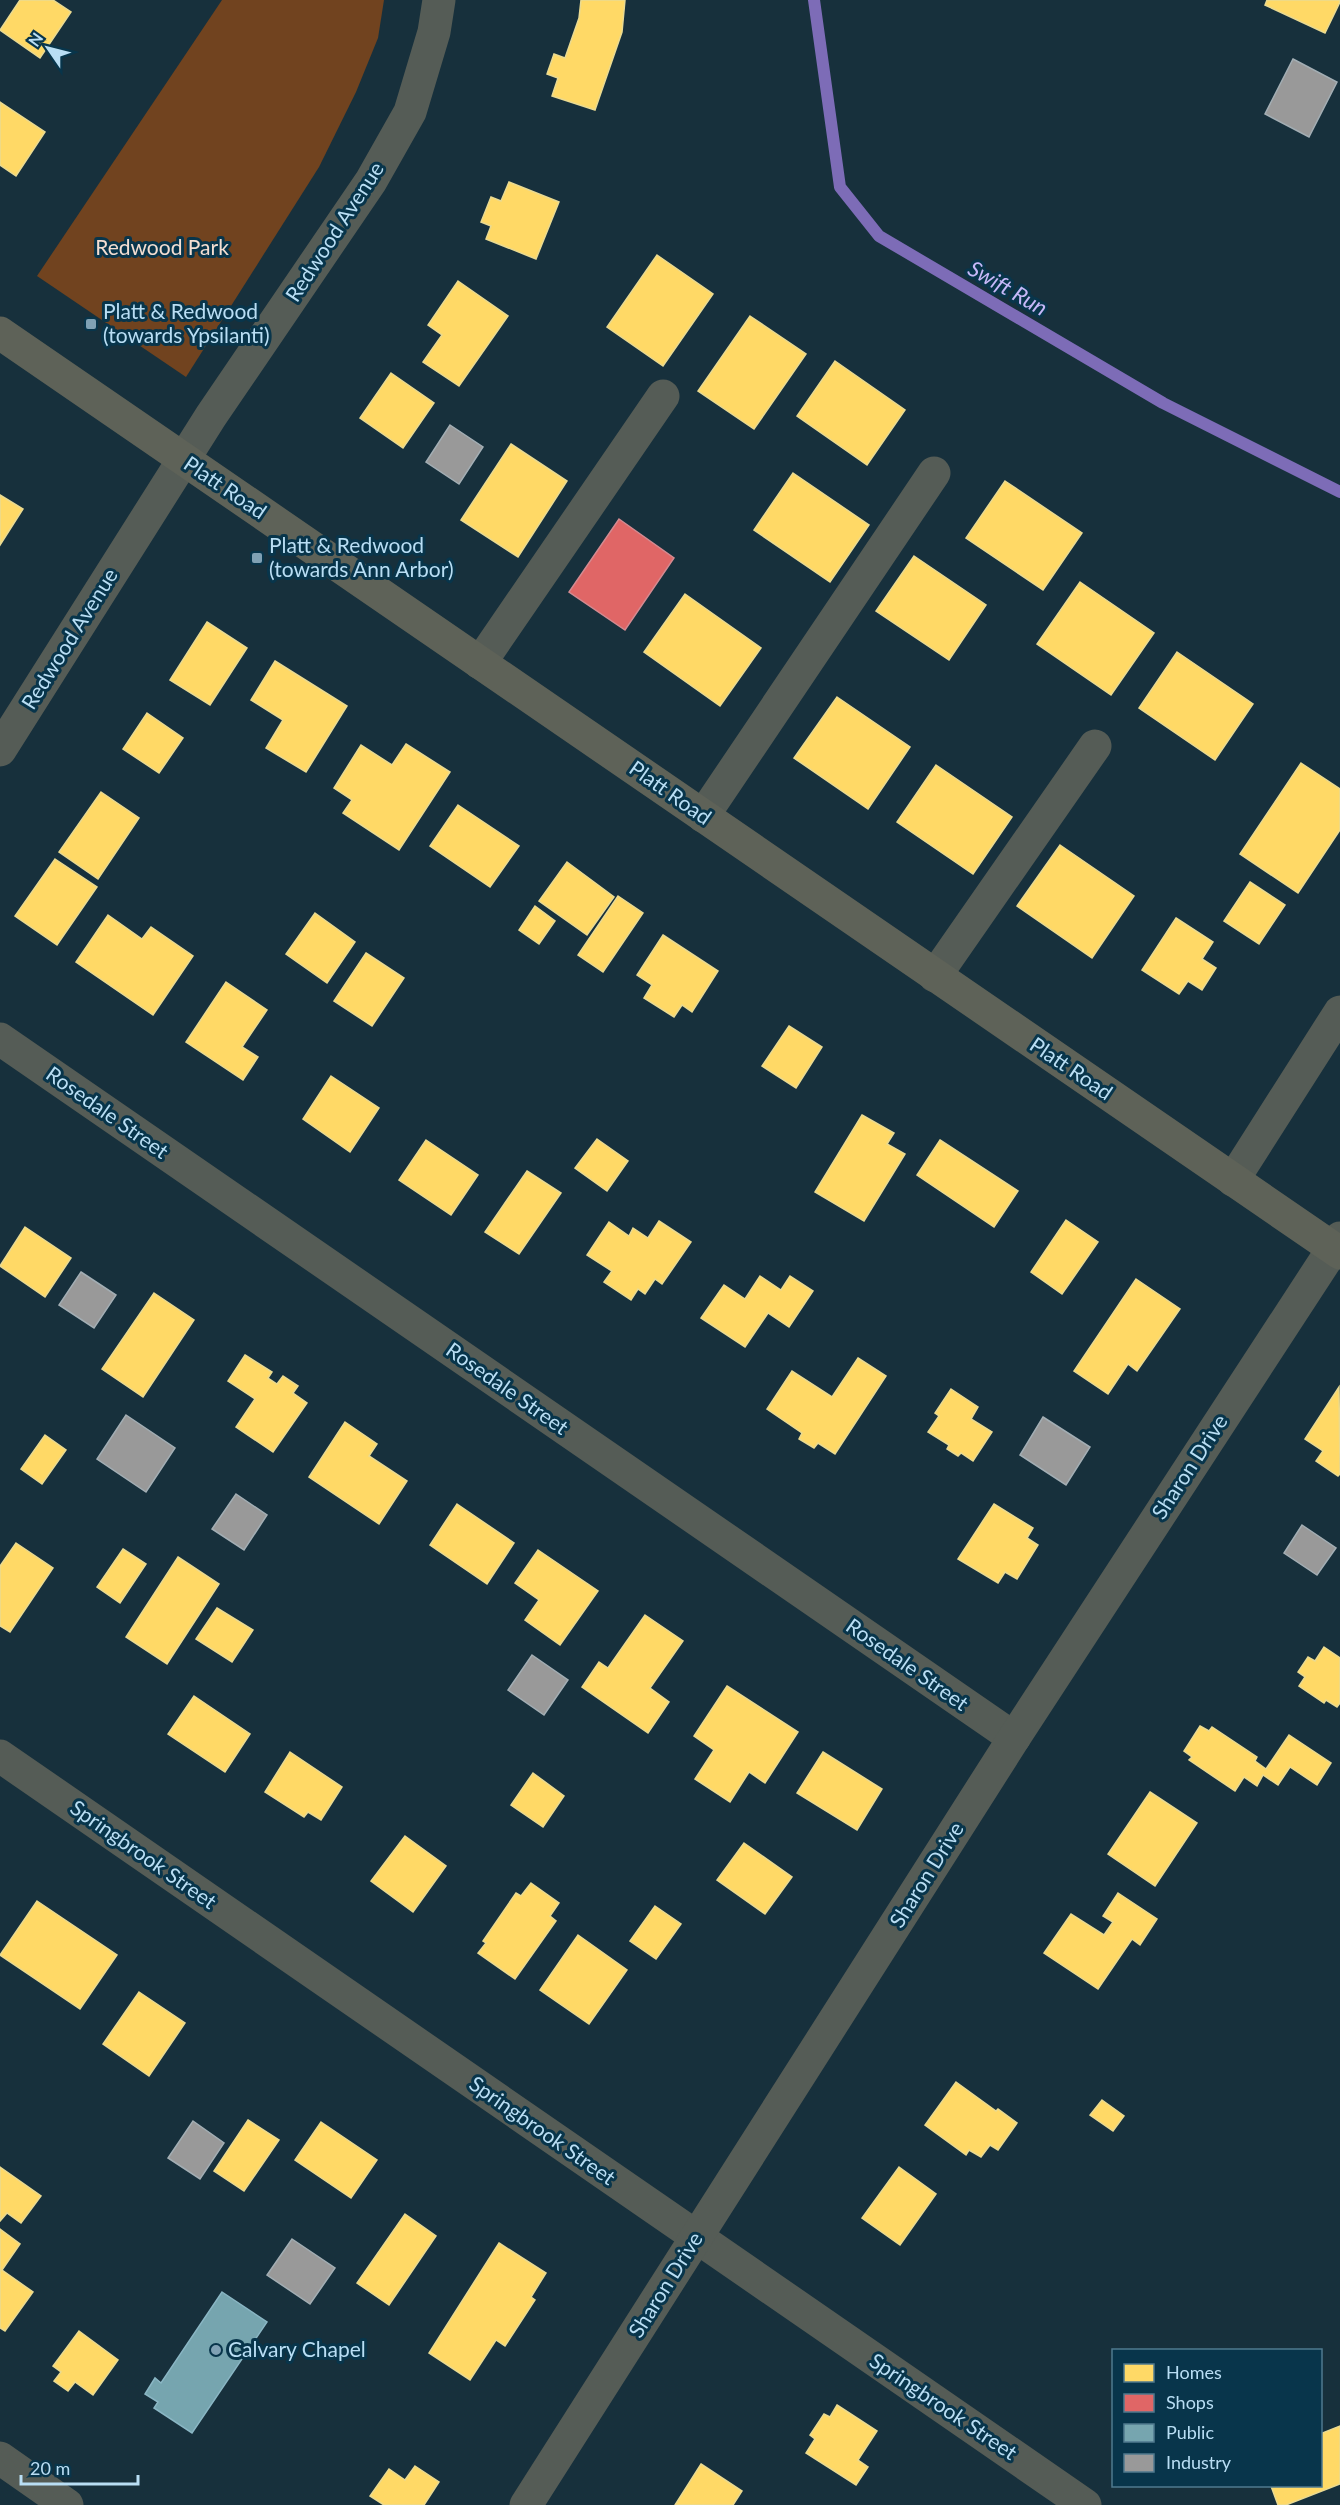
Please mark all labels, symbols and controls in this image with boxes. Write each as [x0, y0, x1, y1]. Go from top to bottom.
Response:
north arrow [18, 18, 78, 78]
text: N [24, 29, 47, 50]
street label: Redwood Avenue [279, 157, 388, 306]
park label: Redwood Park [95, 234, 229, 259]
water label: Swift Run [964, 254, 1053, 321]
place label: Platt & Redwood (towards Ypsilanti) [103, 298, 270, 347]
marker: Platt & Redwood (towards Ypsilanti) [84, 317, 98, 331]
street label: Platt Road [180, 450, 272, 523]
place label: Platt & Redwood (towards Ann Arbor) [269, 532, 454, 581]
marker: Platt & Redwood (towards Ann Arbor) [250, 551, 264, 565]
street label: Redwood Avenue [15, 563, 122, 713]
street label: Platt Road [625, 755, 717, 829]
street label: Platt Road [1026, 1031, 1118, 1104]
street label: Rosedale Street [42, 1060, 174, 1163]
street label: Rosedale Street [442, 1336, 574, 1439]
street label: Sharon Drive [1146, 1409, 1232, 1523]
street label: Rosedale Street [842, 1612, 974, 1715]
street label: Springbrook Street [66, 1794, 222, 1914]
street label: Sharon Drive [883, 1817, 968, 1932]
street label: Springbrook Street [465, 2070, 621, 2190]
street label: Sharon Drive [622, 2227, 707, 2342]
place label: Calvary Chapel [228, 2336, 366, 2361]
marker: Calvary Chapel [209, 2343, 223, 2357]
street label: Springbrook Street [865, 2347, 1023, 2465]
legend [1112, 2349, 1322, 2487]
text: Homes [1166, 2361, 1222, 2383]
text: Shops [1166, 2391, 1214, 2413]
text: Public [1166, 2421, 1214, 2443]
scale bar [21, 2448, 138, 2486]
text: Industry [1166, 2451, 1232, 2473]
text: 20 m [30, 2457, 70, 2479]

